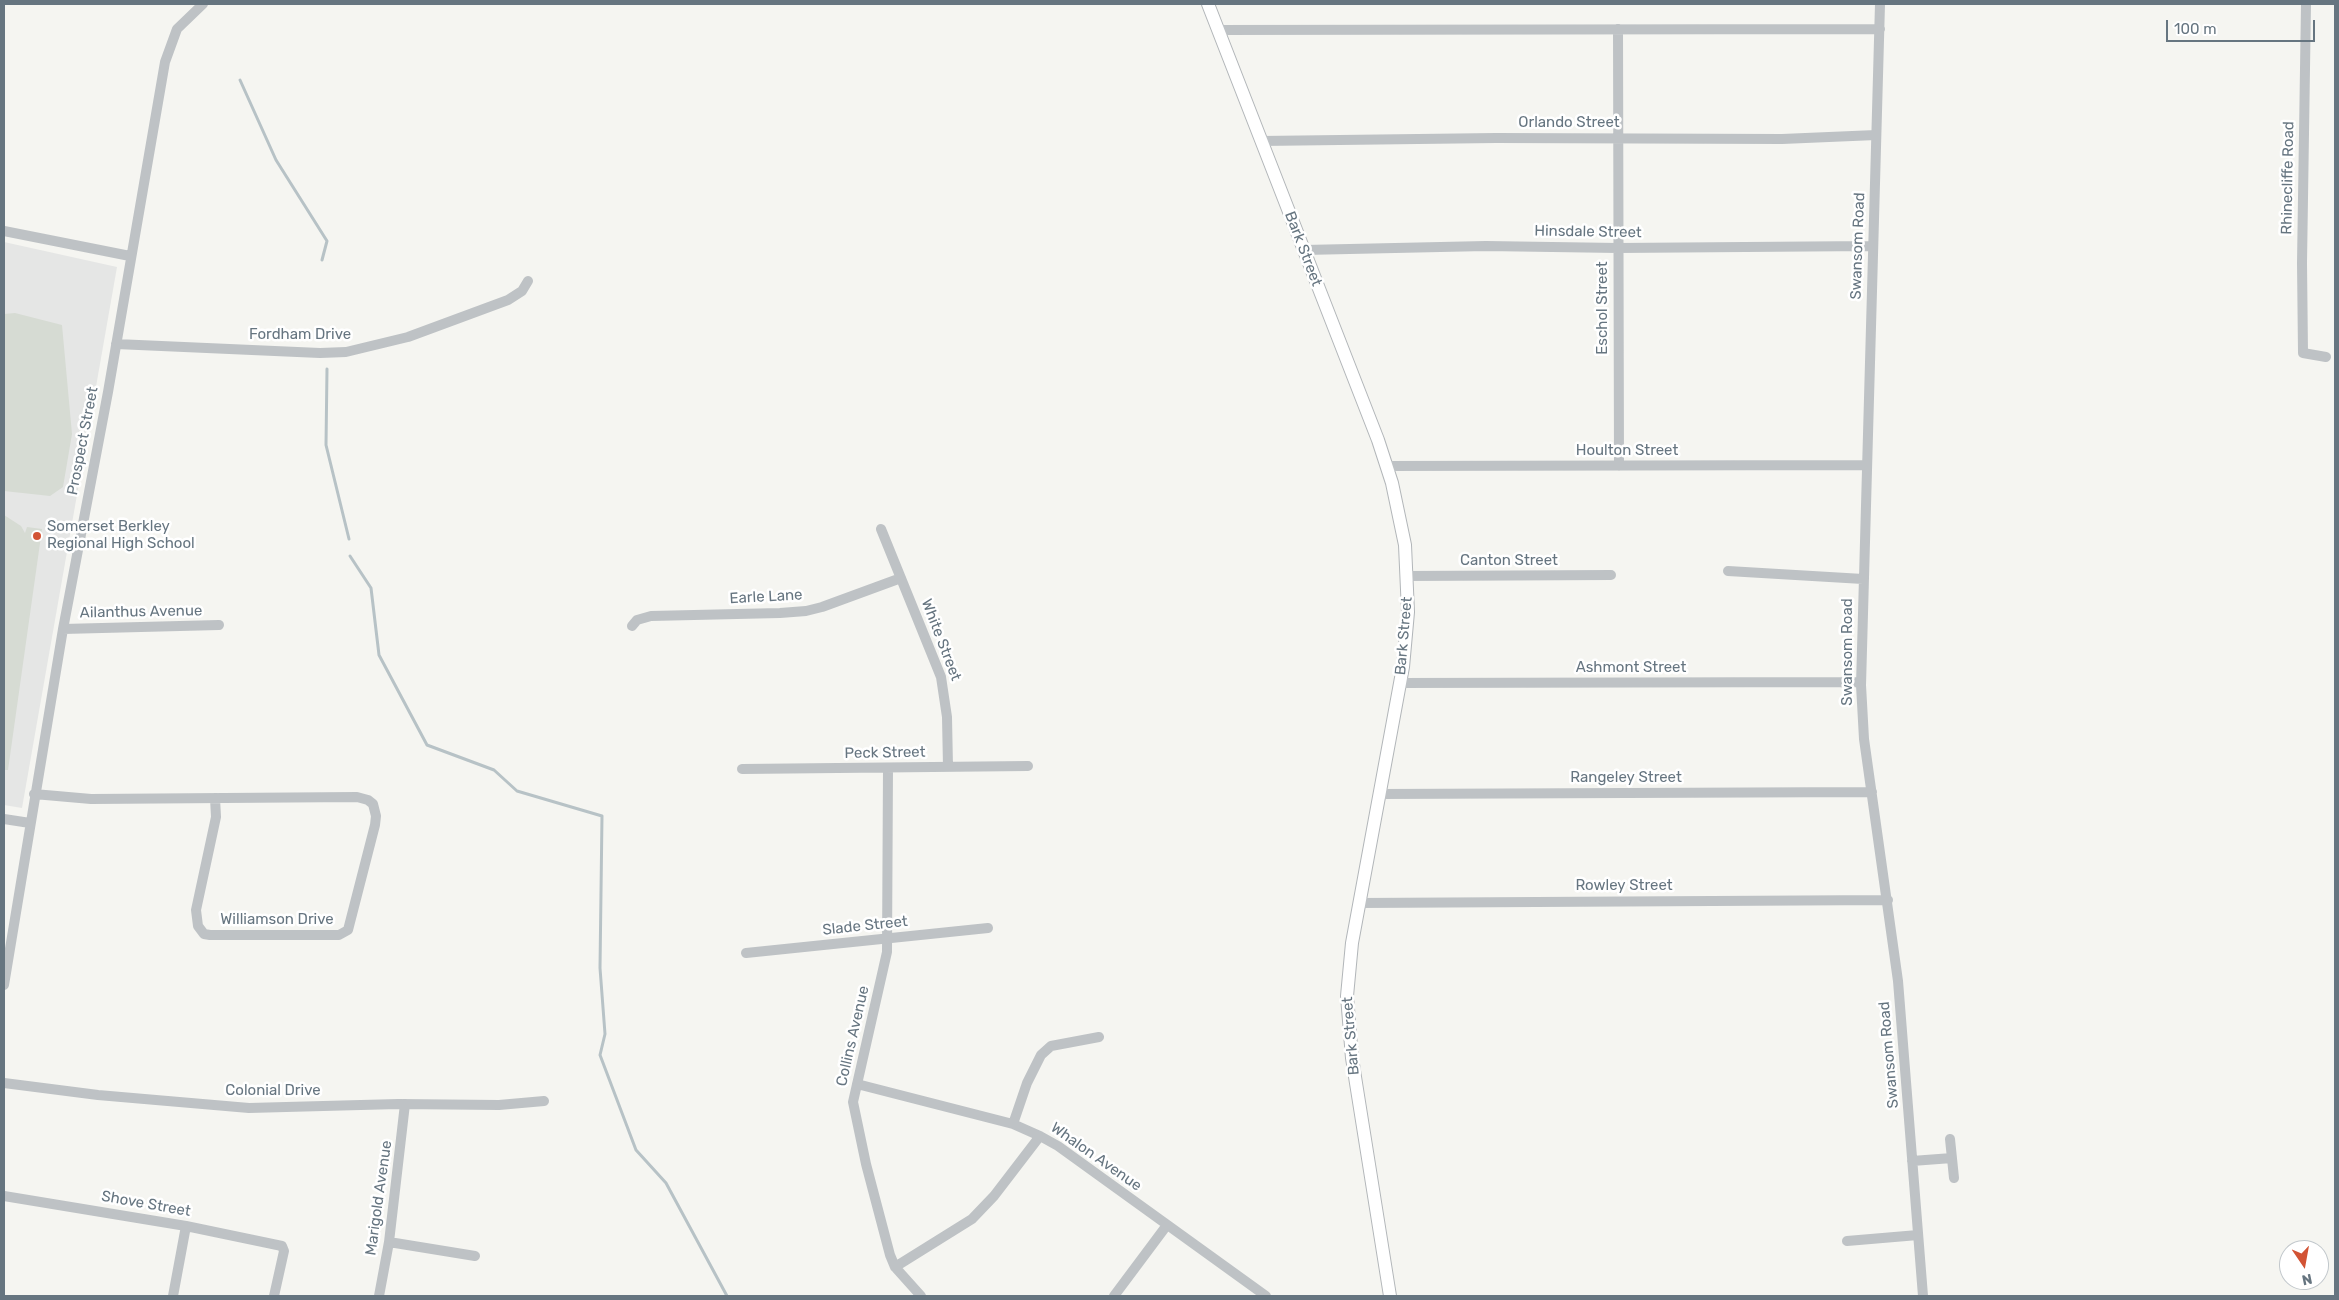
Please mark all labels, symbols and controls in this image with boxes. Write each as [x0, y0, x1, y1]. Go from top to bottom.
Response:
scale bar [2169, 10, 2318, 42]
text: 100 m [2174, 20, 2216, 38]
street label: Orlando Street [1518, 114, 1620, 132]
street label: Rhinecliffe Road [2278, 121, 2298, 235]
street label: Swansom Road [1847, 192, 1869, 300]
street label: Bark Street [1280, 209, 1326, 289]
street label: Hinsdale Street [1534, 222, 1642, 242]
street label: Eschol Street [1594, 261, 1612, 355]
street label: Fordham Drive [249, 326, 351, 344]
street label: Prospect Street [64, 385, 102, 497]
street label: Houlton Street [1576, 442, 1678, 460]
place label: Somerset Berkley Regional High School [47, 518, 195, 553]
marker: Somerset Berkley Regional High School [31, 530, 43, 542]
street label: Canton Street [1460, 552, 1558, 570]
street label: Earle Lane [729, 586, 803, 608]
street label: Bark Street [1392, 596, 1416, 676]
street label: White Street [917, 597, 965, 683]
street label: Swansom Road [1839, 598, 1857, 706]
street label: Ailanthus Avenue [80, 602, 202, 622]
street label: Ashmont Street [1576, 659, 1686, 677]
street label: Peck Street [844, 743, 926, 763]
street label: Rangeley Street [1570, 769, 1682, 787]
street label: Rowley Street [1575, 877, 1673, 895]
street label: Williamson Drive [220, 911, 334, 929]
street label: Slade Street [821, 913, 909, 939]
street label: Collins Avenue [833, 984, 873, 1088]
street label: Bark Street [1339, 996, 1363, 1076]
street label: Swansom Road [1875, 1001, 1903, 1109]
street label: Colonial Drive [225, 1082, 321, 1100]
street label: Whalon Avenue [1047, 1119, 1145, 1195]
street label: Marigold Avenue [362, 1139, 396, 1257]
street label: Shove Street [100, 1187, 192, 1221]
north arrow [2279, 1240, 2329, 1290]
text: N [2300, 1270, 2314, 1289]

